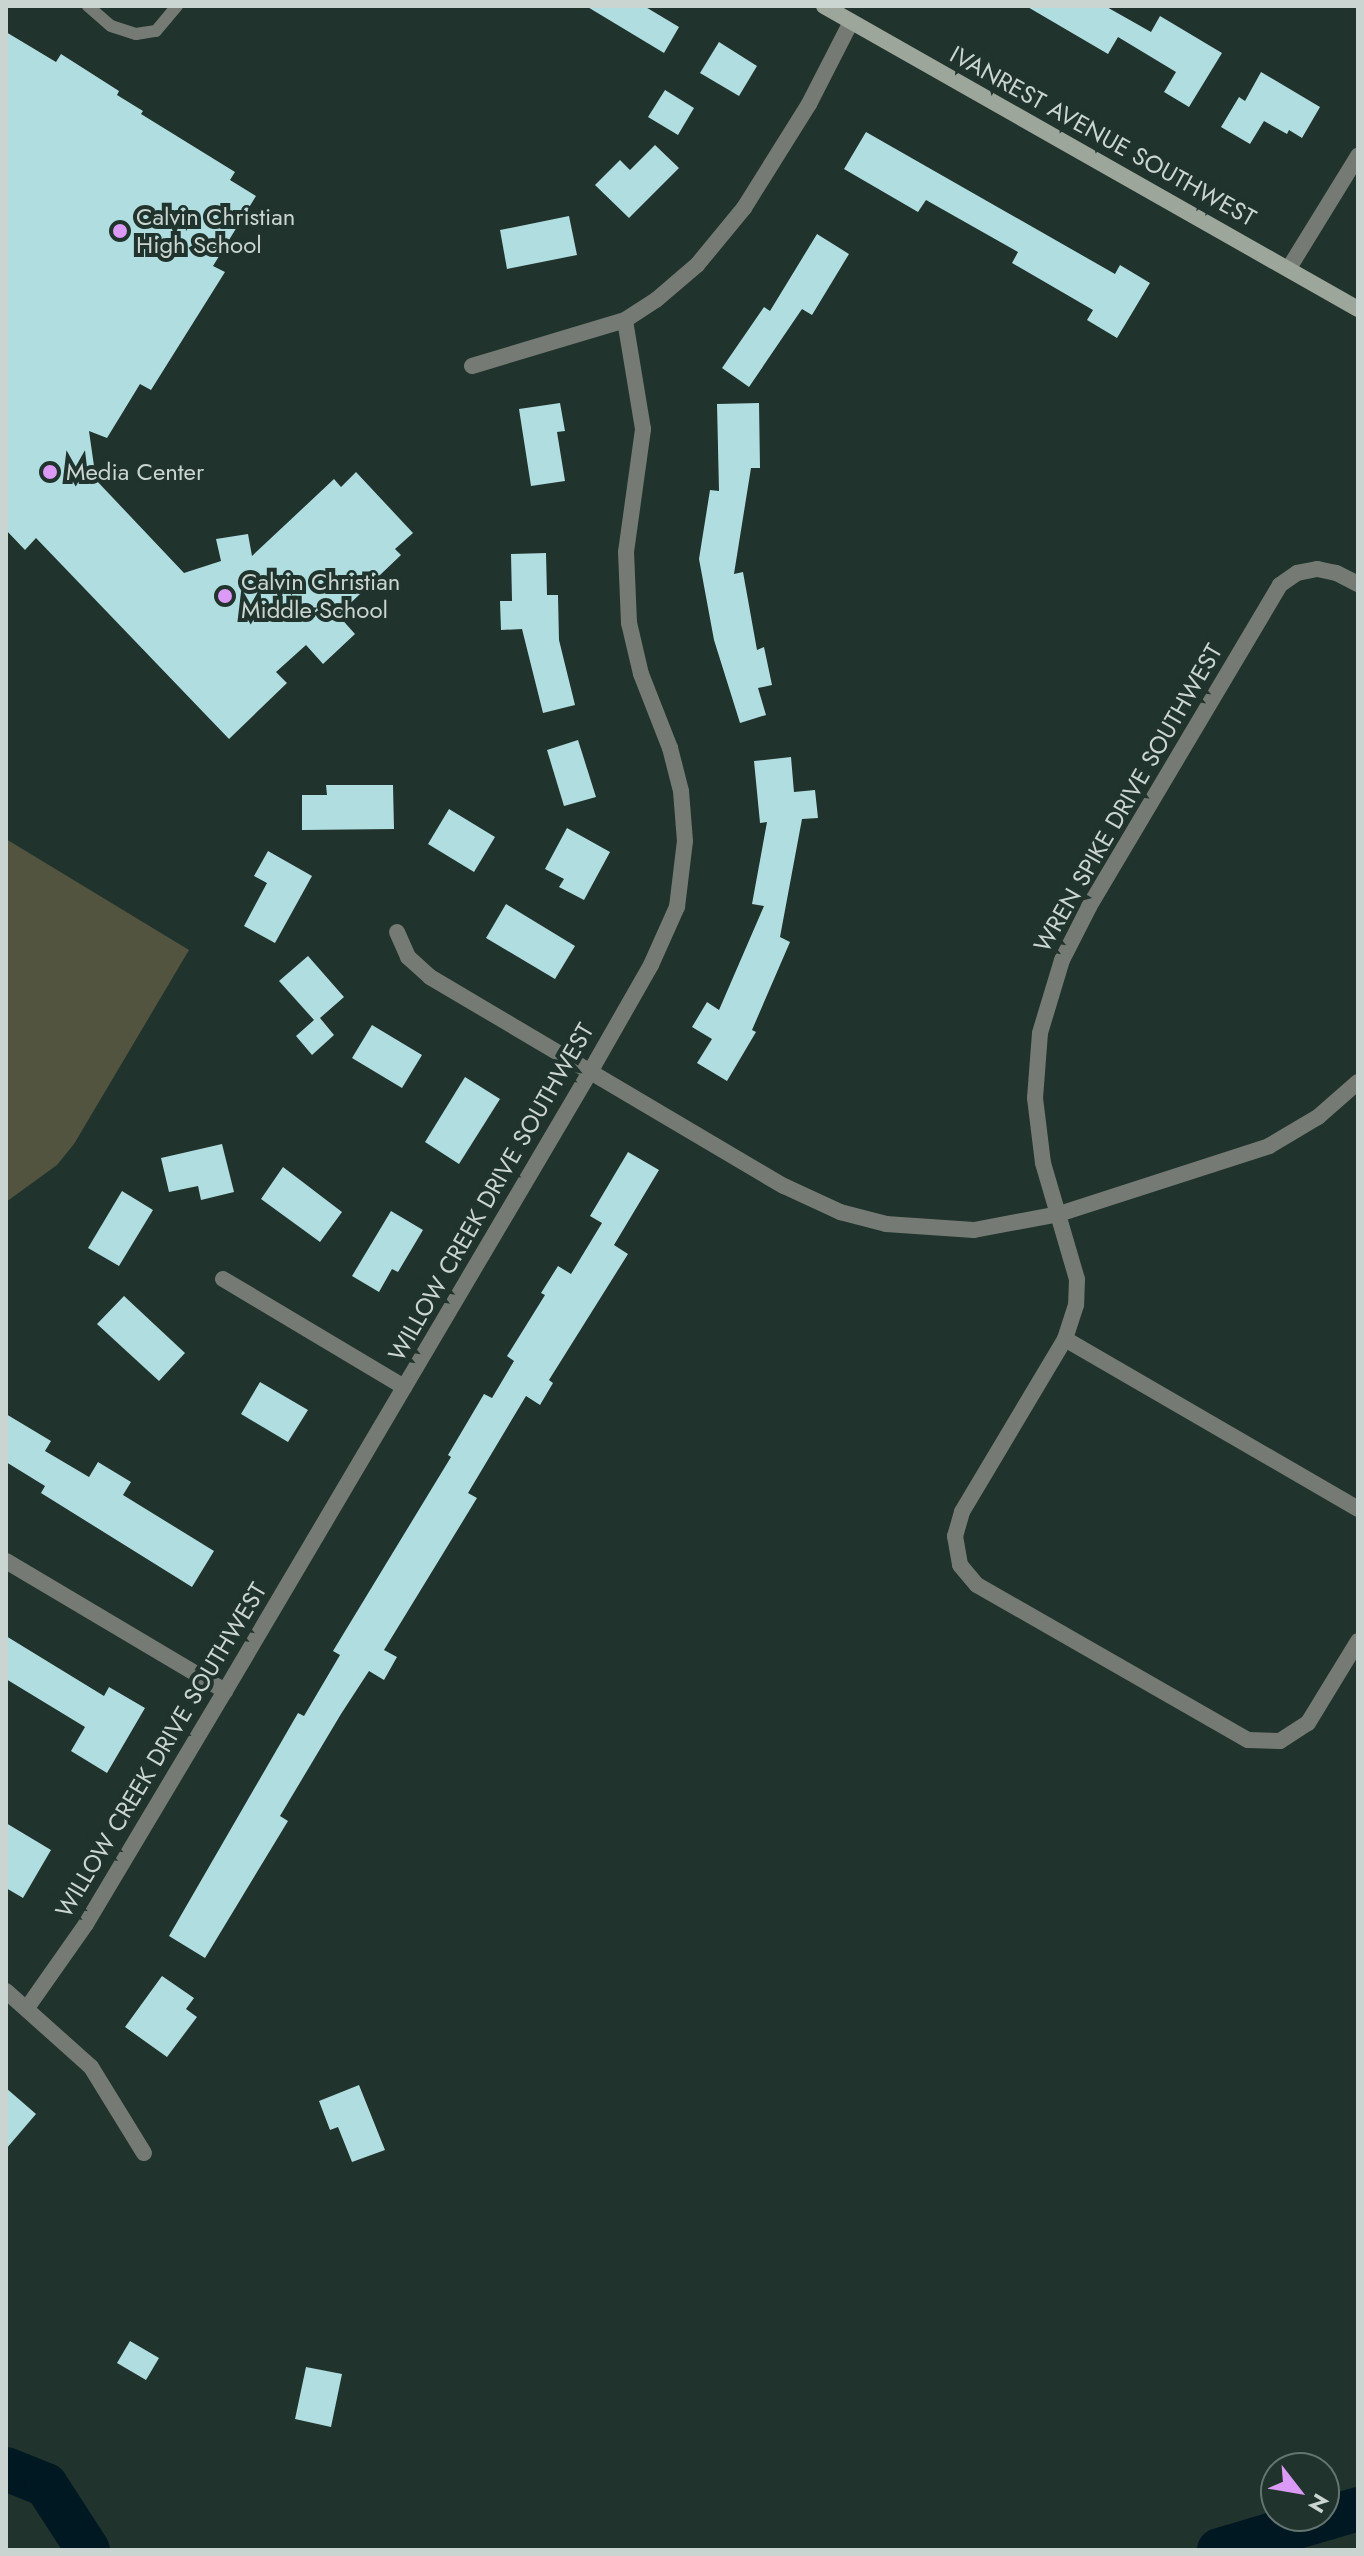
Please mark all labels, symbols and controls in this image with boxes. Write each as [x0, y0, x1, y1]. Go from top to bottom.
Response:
street label: IVANREST AVENUE SOUTHWEST [945, 40, 1261, 232]
place label: Calvin Christian High School [136, 203, 295, 259]
marker: Calvin Christian High School [111, 222, 129, 240]
place label: Media Center [66, 458, 204, 486]
marker: Media Center [41, 463, 59, 481]
place label: Calvin Christian Middle School [241, 568, 400, 624]
marker: Calvin Christian Middle School [216, 587, 234, 605]
street label: WREN SPIKE DRIVE SOUTHWEST [1028, 639, 1228, 957]
street label: WILLOW CREEK DRIVE SOUTHWEST [382, 1018, 600, 1366]
street label: WILLOW CREEK DRIVE SOUTHWEST [49, 1577, 273, 1923]
north arrow [1260, 2452, 1340, 2532]
text: N [1301, 2488, 1337, 2519]

